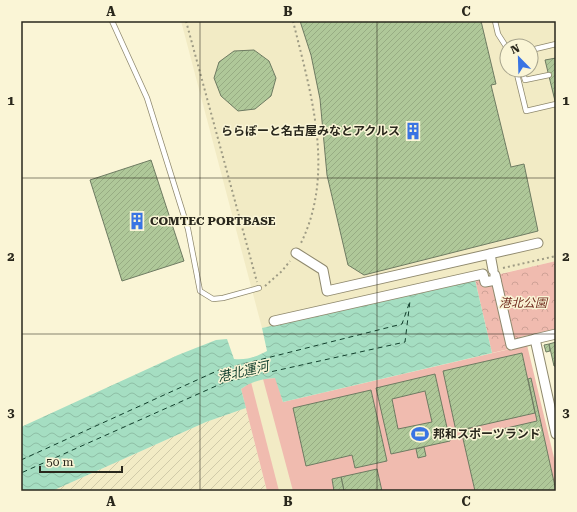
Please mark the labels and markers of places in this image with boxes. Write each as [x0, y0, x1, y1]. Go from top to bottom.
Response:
building icon: ららぽーと名古屋みなとアクルス [403, 121, 423, 141]
place label: ららぽーと名古屋みなとアクルス [221, 124, 400, 138]
building icon: COMTEC PORTBASE [127, 211, 147, 231]
place label: COMTEC PORTBASE [150, 214, 276, 228]
sports icon: 邦和スポーツランド [410, 424, 430, 444]
place label: 邦和スポーツランド [433, 427, 541, 441]

